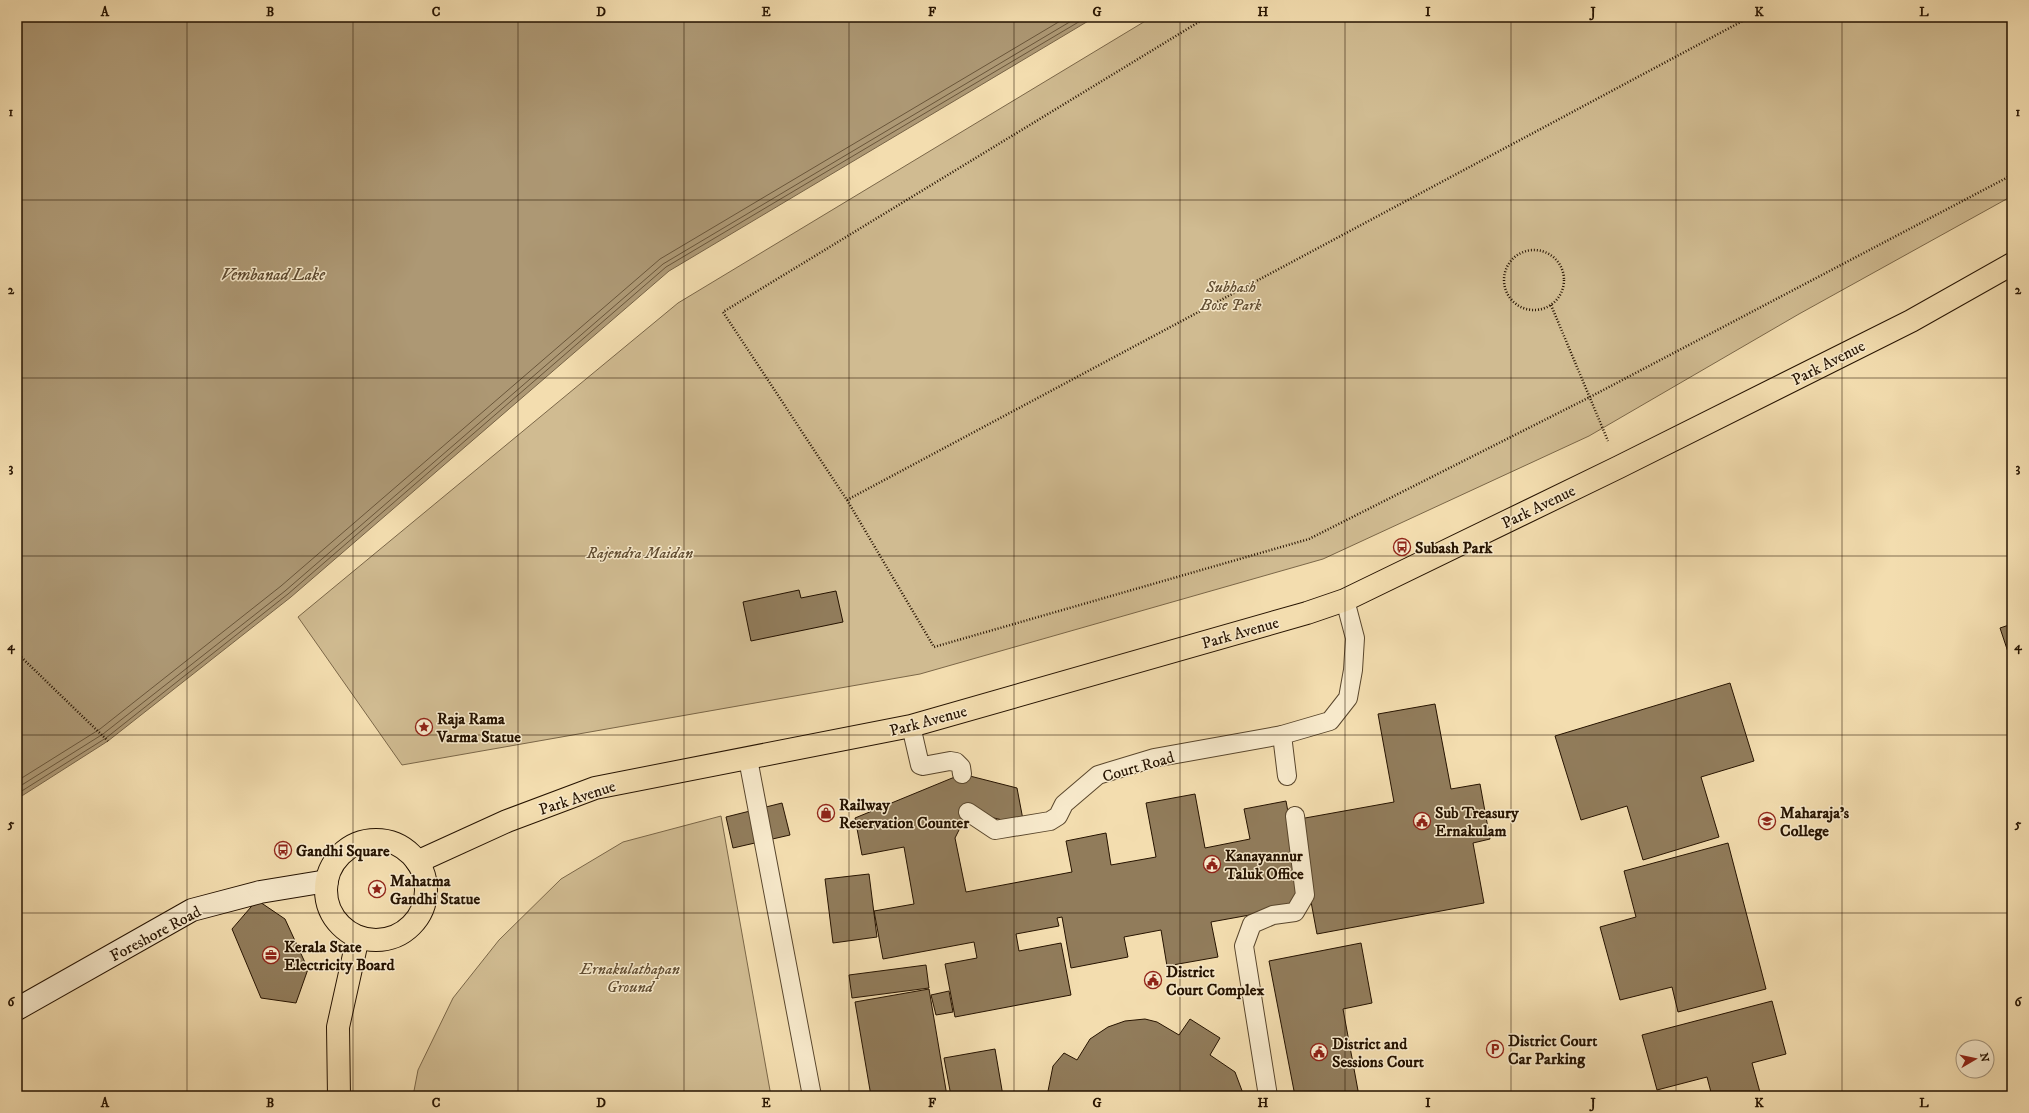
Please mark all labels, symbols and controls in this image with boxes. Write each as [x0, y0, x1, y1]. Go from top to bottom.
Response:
text: A [100, 4, 110, 20]
text: B [266, 4, 274, 20]
text: C [432, 4, 441, 20]
text: D [596, 4, 606, 20]
text: E [761, 4, 771, 20]
text: F [928, 4, 937, 20]
text: G [1092, 4, 1102, 20]
text: H [1258, 4, 1269, 20]
text: I [1425, 4, 1431, 20]
text: J [1588, 4, 1596, 21]
text: K [1754, 4, 1764, 20]
text: L [1919, 4, 1929, 20]
text: 1 [9, 104, 14, 120]
text: 1 [2016, 104, 2021, 120]
water label: Vembanad Lake [221, 264, 326, 286]
park label: Subhash Bose Park [1200, 277, 1262, 315]
text: 2 [8, 282, 15, 298]
text: 2 [2015, 282, 2022, 298]
street label: Park Avenue [1789, 336, 1869, 390]
text: 3 [9, 460, 14, 476]
text: 3 [2016, 460, 2021, 476]
street label: Park Avenue [1498, 480, 1579, 533]
bus stop icon: Subash Park [1392, 537, 1412, 557]
place label: Subash Park [1415, 538, 1494, 558]
park label: Rajendra Maidan [586, 543, 693, 563]
street label: Park Avenue [1199, 612, 1282, 654]
text: 4 [6, 638, 15, 655]
text: 4 [2013, 638, 2022, 655]
street label: Park Avenue [887, 701, 970, 741]
place label: Raja Rama Varma Statue [436, 709, 521, 747]
place icon: Raja Rama Varma Statue [414, 717, 434, 737]
street label: Court Road [1100, 747, 1177, 787]
street label: Park Avenue [536, 776, 619, 820]
place label: Railway Reservation Counter [839, 795, 970, 833]
shop icon: Railway Reservation Counter [816, 803, 836, 823]
place label: Sub Treasury Ernakulam [1435, 803, 1519, 841]
place label: Maharaja's College [1780, 803, 1850, 841]
public building icon: Sub Treasury Ernakulam [1412, 811, 1432, 831]
school or university icon: Maharaja's College [1757, 811, 1777, 831]
text: 5 [7, 816, 15, 832]
text: 5 [2014, 816, 2022, 832]
bus stop icon: Gandhi Square [273, 840, 293, 860]
place label: Gandhi Square [296, 841, 390, 862]
place label: Kanayannur Taluk Office [1224, 846, 1304, 884]
public building icon: Kanayannur Taluk Office [1202, 854, 1222, 874]
place label: Mahatma Gandhi Statue [390, 871, 480, 909]
place icon: Mahatma Gandhi Statue [367, 879, 387, 899]
street label: Foreshore Road [107, 902, 204, 966]
place label: Kerala State Electricity Board [284, 937, 396, 975]
office icon: Kerala State Electricity Board [261, 945, 281, 965]
park label: Ernakulathapan Ground [579, 959, 680, 997]
place label: District Court Complex [1166, 962, 1264, 1000]
public building icon: District Court Complex [1143, 970, 1163, 990]
text: 6 [8, 994, 16, 1010]
text: 6 [2015, 994, 2023, 1010]
place label: District Court Car Parking [1508, 1031, 1598, 1069]
place label: District and Sessions Court [1332, 1034, 1425, 1072]
parking icon: District Court Car Parking [1485, 1039, 1505, 1059]
north arrow [1955, 1039, 1995, 1079]
public building icon: District and Sessions Court [1309, 1042, 1329, 1062]
text: N [1976, 1052, 1992, 1063]
text: A [100, 1095, 110, 1111]
text: B [266, 1095, 274, 1111]
text: C [432, 1095, 441, 1111]
text: D [596, 1095, 606, 1111]
text: E [761, 1095, 771, 1111]
text: F [928, 1095, 937, 1111]
text: G [1092, 1095, 1102, 1111]
text: H [1258, 1095, 1269, 1111]
text: I [1425, 1095, 1431, 1111]
text: J [1588, 1095, 1596, 1112]
text: K [1754, 1095, 1764, 1111]
text: L [1919, 1095, 1929, 1111]

